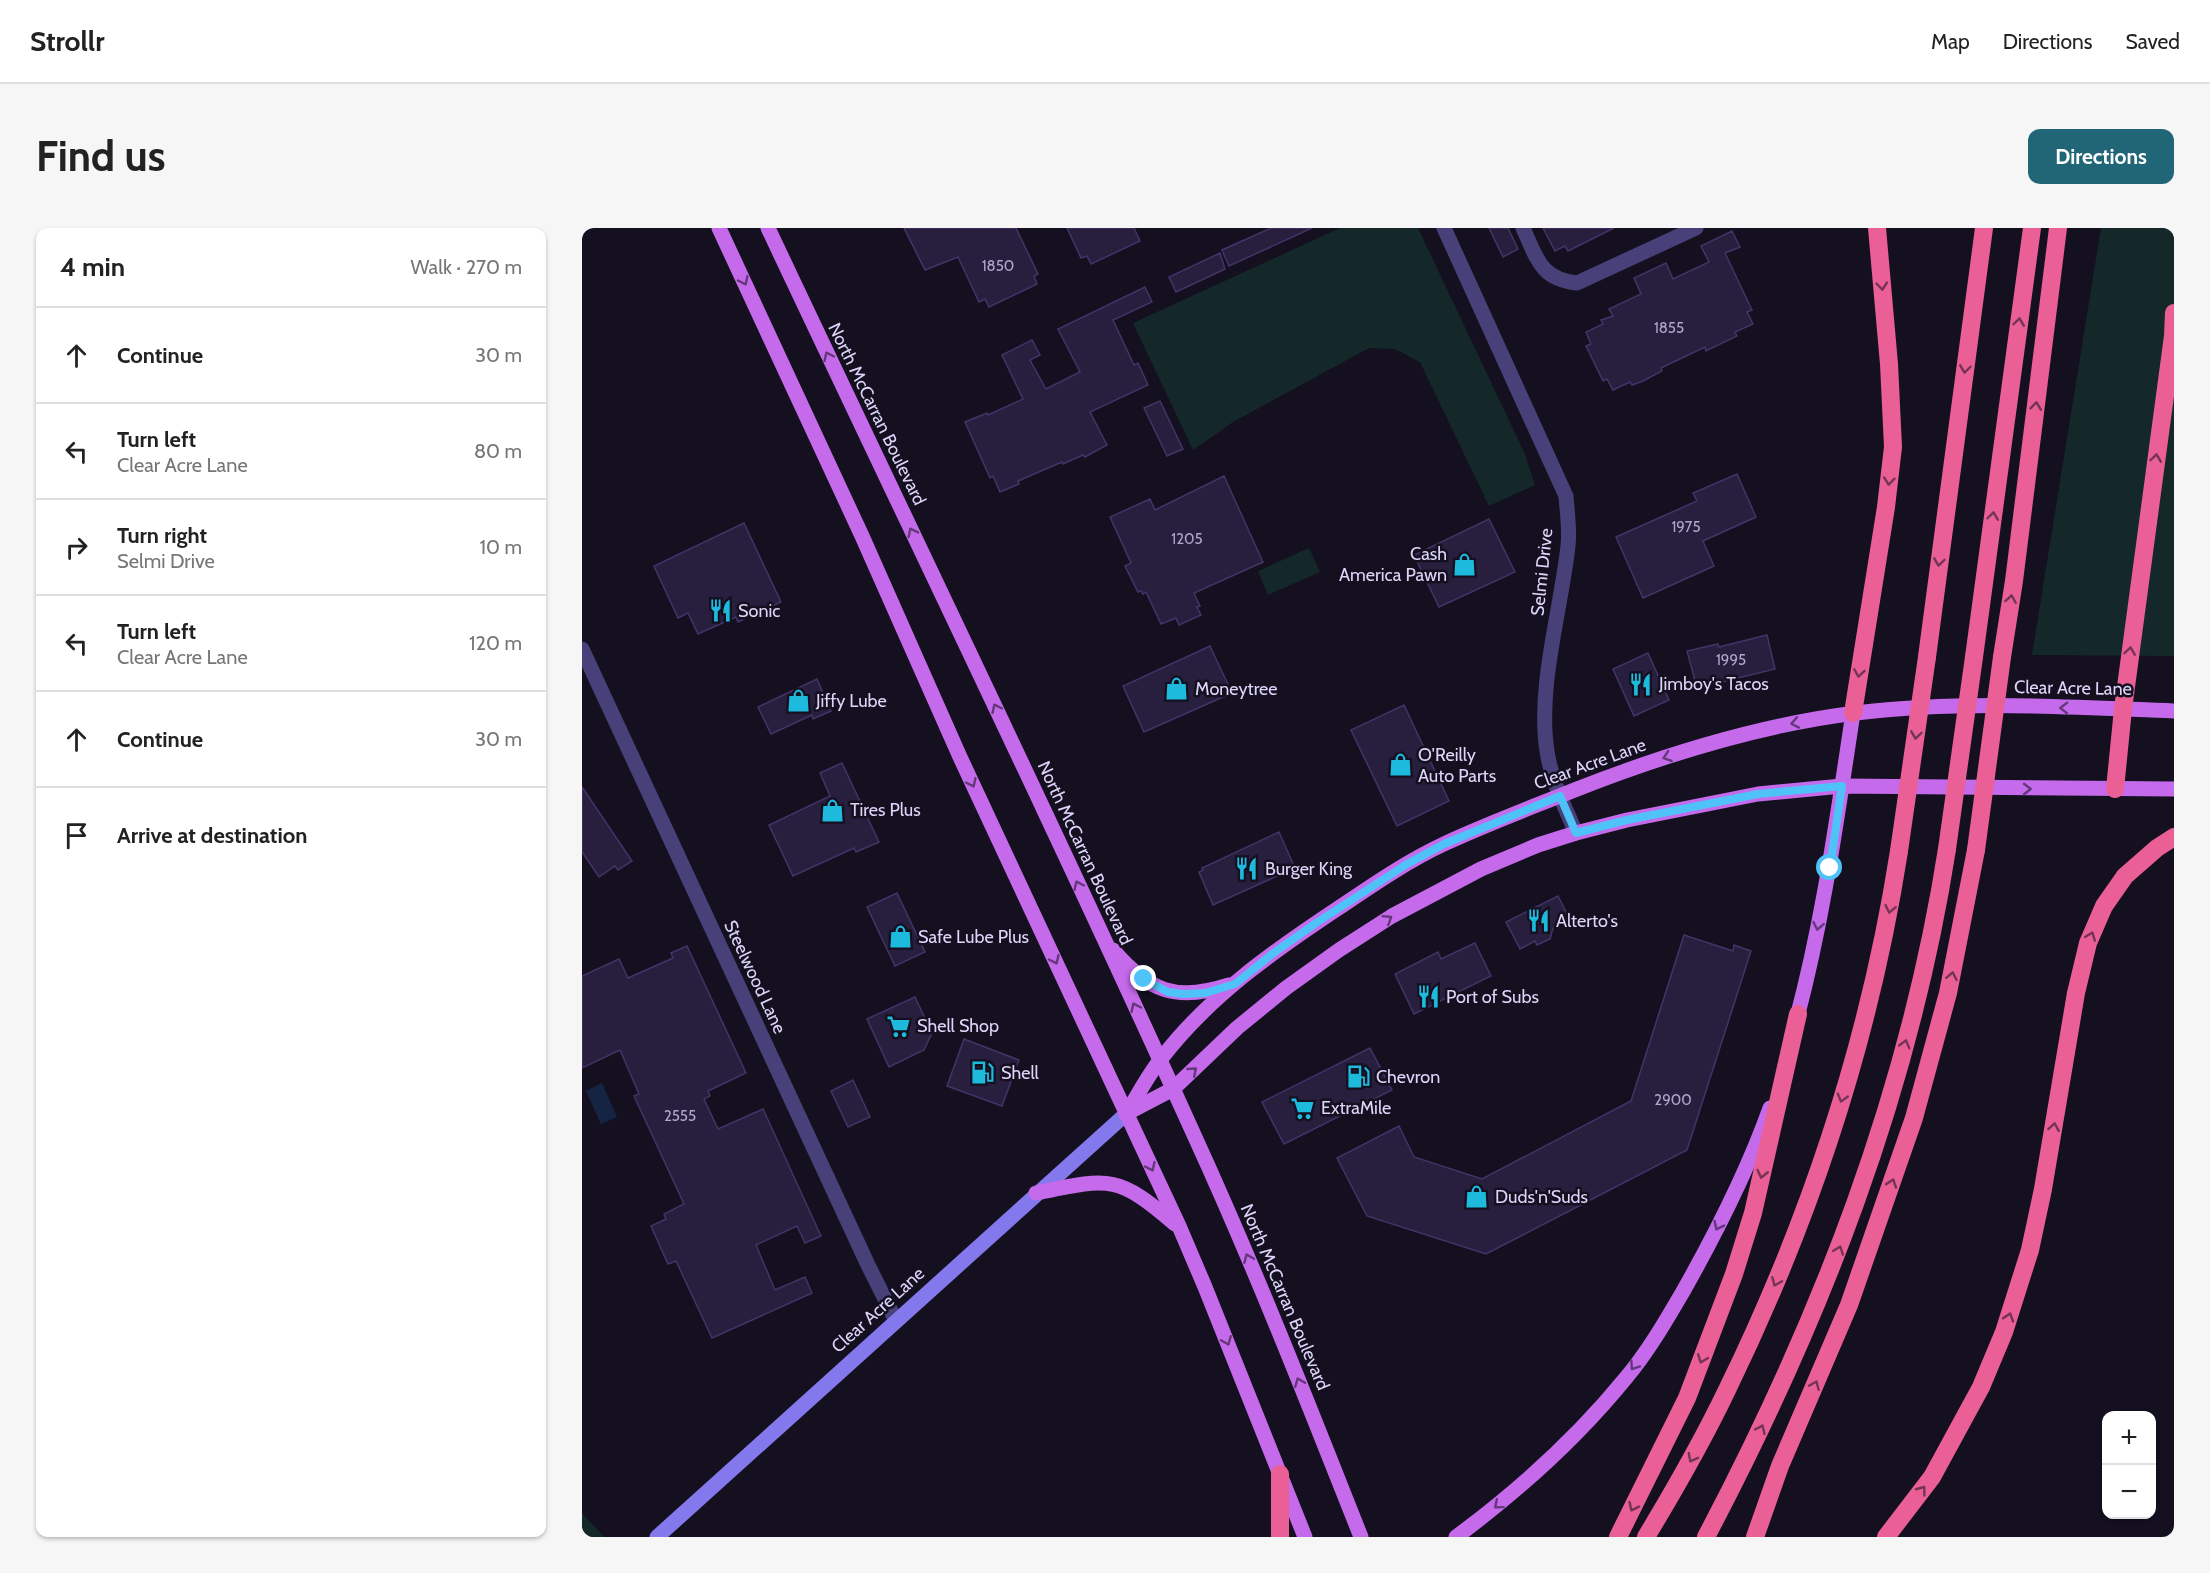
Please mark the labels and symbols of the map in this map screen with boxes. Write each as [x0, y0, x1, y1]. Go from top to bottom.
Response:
house number: 1850 [982, 257, 1014, 275]
one-way arrow [736, 275, 748, 286]
one-way arrow [1875, 282, 1888, 291]
one-way arrow [2012, 318, 2024, 327]
street label: North McCarran Boulevard [823, 319, 931, 509]
house number: 1855 [1654, 319, 1684, 337]
one-way arrow [823, 351, 835, 362]
one-way arrow [1960, 365, 1972, 374]
one-way arrow [2029, 401, 2041, 410]
one-way arrow [2150, 453, 2162, 462]
one-way arrow [1883, 476, 1896, 485]
one-way arrow [1986, 511, 1998, 520]
house number: 1975 [1671, 518, 1701, 536]
one-way arrow [908, 527, 920, 538]
street label: Selmi Drive [1526, 527, 1558, 617]
house number: 1205 [1171, 530, 1203, 548]
place label: Cash America Pawn [1339, 543, 1447, 586]
shop icon: Cash America Pawn [1452, 551, 1478, 577]
one-way arrow [1934, 558, 1946, 567]
one-way arrow [2005, 595, 2017, 604]
restaurant icon: Sonic [707, 598, 733, 624]
place label: Sonic [738, 600, 780, 622]
one-way arrow [2124, 646, 2136, 656]
house number: 1995 [1716, 651, 1746, 669]
one-way arrow [1854, 669, 1866, 678]
restaurant icon: Jimboy's Tacos [1628, 671, 1654, 697]
place label: Jimboy's Tacos [1658, 673, 1769, 695]
shop icon: Moneytree [1164, 676, 1190, 702]
street label: Clear Acre Lane [2014, 676, 2132, 700]
place label: Moneytree [1195, 678, 1278, 700]
shop icon: Jiffy Lube [785, 688, 811, 714]
place label: Jiffy Lube [815, 690, 887, 712]
one-way arrow [2060, 701, 2069, 714]
one-way arrow [992, 703, 1004, 714]
one-way arrow [1791, 716, 1801, 729]
one-way arrow [1910, 731, 1922, 740]
street label: Clear Acre Lane [1531, 734, 1649, 794]
place label: O'Reilly Auto Parts [1418, 744, 1496, 787]
one-way arrow [1662, 750, 1673, 762]
shop icon: O'Reilly Auto Parts [1387, 752, 1413, 778]
street label: North McCarran Boulevard [1033, 758, 1137, 948]
one-way arrow [965, 777, 977, 788]
one-way arrow [2022, 783, 2031, 795]
shop icon: Tires Plus [819, 797, 845, 823]
place label: Tires Plus [850, 799, 921, 821]
route start [1816, 854, 1842, 880]
restaurant icon: Burger King [1234, 856, 1260, 882]
place label: Burger King [1265, 858, 1353, 880]
one-way arrow [1073, 880, 1085, 891]
one-way arrow [1884, 904, 1897, 914]
restaurant icon: Alterto's [1525, 908, 1551, 934]
place label: Alterto's [1556, 910, 1618, 932]
one-way arrow [1382, 914, 1392, 926]
street label: Steelwood Lane [719, 917, 791, 1037]
one-way arrow [1813, 921, 1826, 931]
shop icon: Safe Lube Plus [887, 924, 913, 950]
place label: Safe Lube Plus [918, 926, 1029, 948]
one-way arrow [2084, 931, 2096, 942]
one-way arrow [1047, 953, 1059, 964]
route end [1130, 965, 1156, 991]
one-way arrow [1944, 971, 1957, 981]
restaurant icon: Port of Subs [1415, 984, 1441, 1010]
place label: Port of Subs [1446, 986, 1539, 1008]
one-way arrow [1130, 1003, 1142, 1014]
supermarket icon: Shell Shop [886, 1013, 912, 1039]
place label: Shell Shop [917, 1015, 999, 1037]
one-way arrow [1898, 1040, 1910, 1050]
fuel station icon: Shell [970, 1060, 996, 1086]
place label: Shell [1001, 1062, 1040, 1084]
fuel station icon: Chevron [1345, 1064, 1371, 1090]
place label: Chevron [1376, 1066, 1440, 1088]
one-way arrow [1186, 1067, 1197, 1078]
house number: 2900 [1654, 1091, 1692, 1109]
one-way arrow [1837, 1093, 1850, 1103]
supermarket icon: ExtraMile [1290, 1095, 1316, 1121]
place label: ExtraMile [1321, 1097, 1391, 1119]
house number: 2555 [664, 1107, 696, 1125]
one-way arrow [2047, 1123, 2059, 1132]
one-way arrow [1144, 1160, 1156, 1171]
one-way arrow [1756, 1169, 1769, 1179]
one-way arrow [1884, 1178, 1897, 1189]
shop icon: Duds'n'Suds [1464, 1184, 1490, 1210]
place label: Duds'n'Suds [1495, 1186, 1588, 1208]
street label: North McCarran Boulevard [1236, 1201, 1334, 1393]
one-way arrow [1714, 1219, 1725, 1230]
one-way arrow [1832, 1245, 1844, 1256]
one-way arrow [1243, 1253, 1255, 1264]
street label: Clear Acre Lane [827, 1262, 929, 1358]
one-way arrow [1771, 1275, 1783, 1286]
one-way arrow [2002, 1312, 2014, 1323]
one-way arrow [1220, 1335, 1232, 1346]
one-way arrow [1696, 1353, 1709, 1364]
one-way arrow [1630, 1360, 1641, 1371]
one-way arrow [1294, 1378, 1306, 1389]
one-way arrow [1808, 1380, 1820, 1391]
one-way arrow [1754, 1424, 1766, 1435]
one-way arrow [1688, 1451, 1699, 1462]
one-way arrow [1915, 1486, 1926, 1497]
one-way arrow [1494, 1498, 1505, 1509]
one-way arrow [1628, 1501, 1640, 1512]

